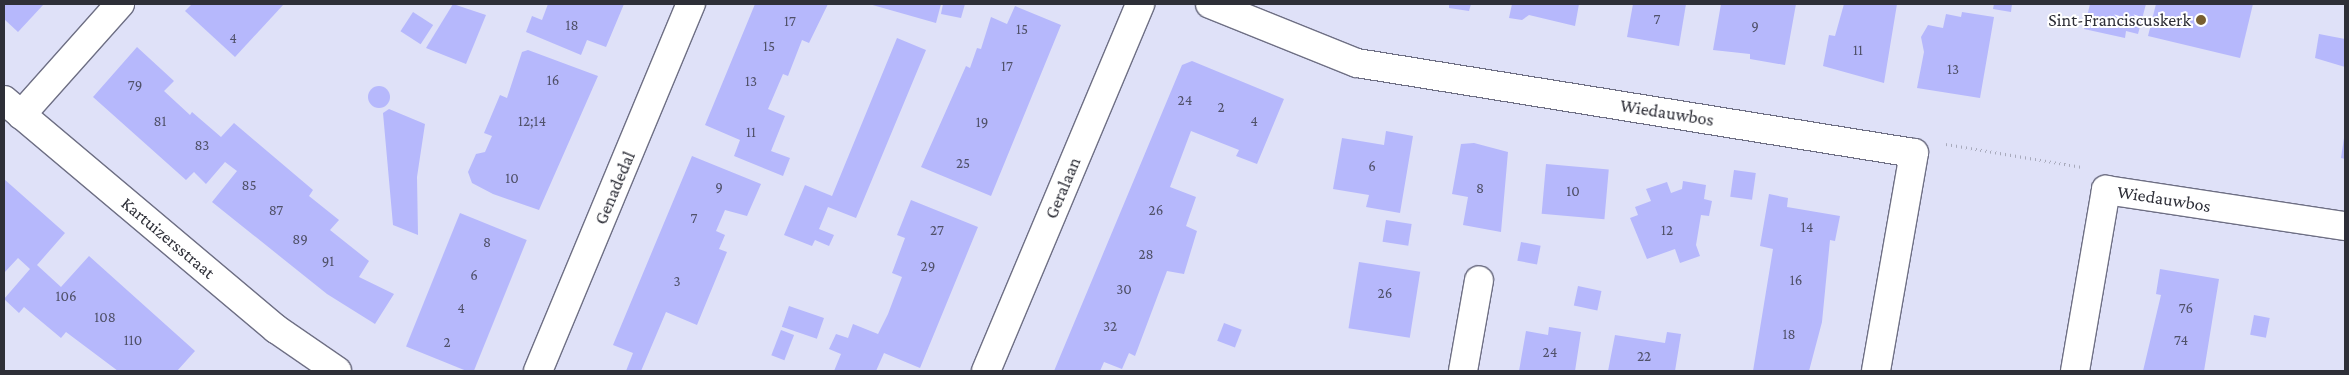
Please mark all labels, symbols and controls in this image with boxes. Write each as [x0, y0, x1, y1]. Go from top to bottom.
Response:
place label: Sint-Franciscuskerk [2048, 9, 2191, 31]
house number: 7 [1654, 11, 1660, 29]
house number: 17 [784, 13, 796, 31]
marker: Sint-Franciscuskerk [2195, 14, 2207, 26]
house number: 18 [565, 17, 579, 35]
house number: 9 [1751, 18, 1759, 36]
house number: 15 [1016, 21, 1028, 39]
house number: 4 [229, 30, 237, 48]
house number: 15 [763, 38, 775, 56]
house number: 11 [1853, 42, 1863, 60]
house number: 17 [1001, 58, 1013, 76]
house number: 13 [1947, 61, 1959, 79]
house number: 16 [547, 72, 559, 90]
house number: 13 [745, 73, 757, 91]
house number: 79 [128, 77, 142, 95]
house number: 24 [1178, 92, 1192, 110]
street label: Wiedauwbos [1619, 95, 1715, 131]
house number: 2 [1217, 99, 1225, 117]
house number: 81 [153, 113, 167, 131]
house number: 12;14 [518, 113, 546, 131]
house number: 4 [1250, 113, 1258, 131]
house number: 19 [976, 114, 988, 132]
house number: 11 [746, 124, 756, 142]
house number: 83 [195, 137, 209, 155]
street label: Genadedal [590, 148, 640, 228]
street label: Geralaan [1040, 154, 1086, 222]
house number: 25 [956, 155, 970, 173]
house number: 6 [1368, 158, 1376, 176]
house number: 10 [505, 170, 519, 188]
house number: 85 [242, 177, 256, 195]
house number: 9 [715, 179, 723, 197]
house number: 8 [1476, 180, 1484, 198]
street label: Wiedauwbos [2116, 181, 2212, 217]
house number: 10 [1566, 183, 1580, 201]
street label: Kartuizersstraat [117, 193, 219, 283]
house number: 87 [269, 202, 283, 220]
house number: 26 [1149, 202, 1163, 220]
house number: 7 [691, 210, 697, 228]
house number: 14 [1801, 219, 1813, 237]
house number: 27 [930, 222, 944, 240]
house number: 12 [1661, 222, 1673, 240]
house number: 89 [292, 231, 308, 249]
house number: 8 [483, 234, 491, 252]
house number: 28 [1138, 246, 1154, 264]
house number: 91 [322, 253, 334, 271]
house number: 29 [921, 258, 935, 276]
house number: 6 [470, 267, 478, 285]
house number: 16 [1790, 272, 1802, 290]
house number: 3 [673, 273, 681, 291]
house number: 30 [1116, 281, 1132, 299]
house number: 26 [1378, 285, 1392, 303]
house number: 106 [55, 288, 77, 306]
house number: 4 [457, 300, 465, 318]
house number: 76 [2179, 300, 2193, 318]
house number: 108 [94, 309, 116, 327]
house number: 32 [1103, 318, 1117, 336]
house number: 18 [1782, 326, 1796, 344]
house number: 110 [124, 332, 142, 350]
house number: 74 [2174, 332, 2188, 350]
house number: 2 [443, 334, 451, 352]
house number: 24 [1543, 344, 1557, 362]
house number: 22 [1637, 348, 1651, 366]

